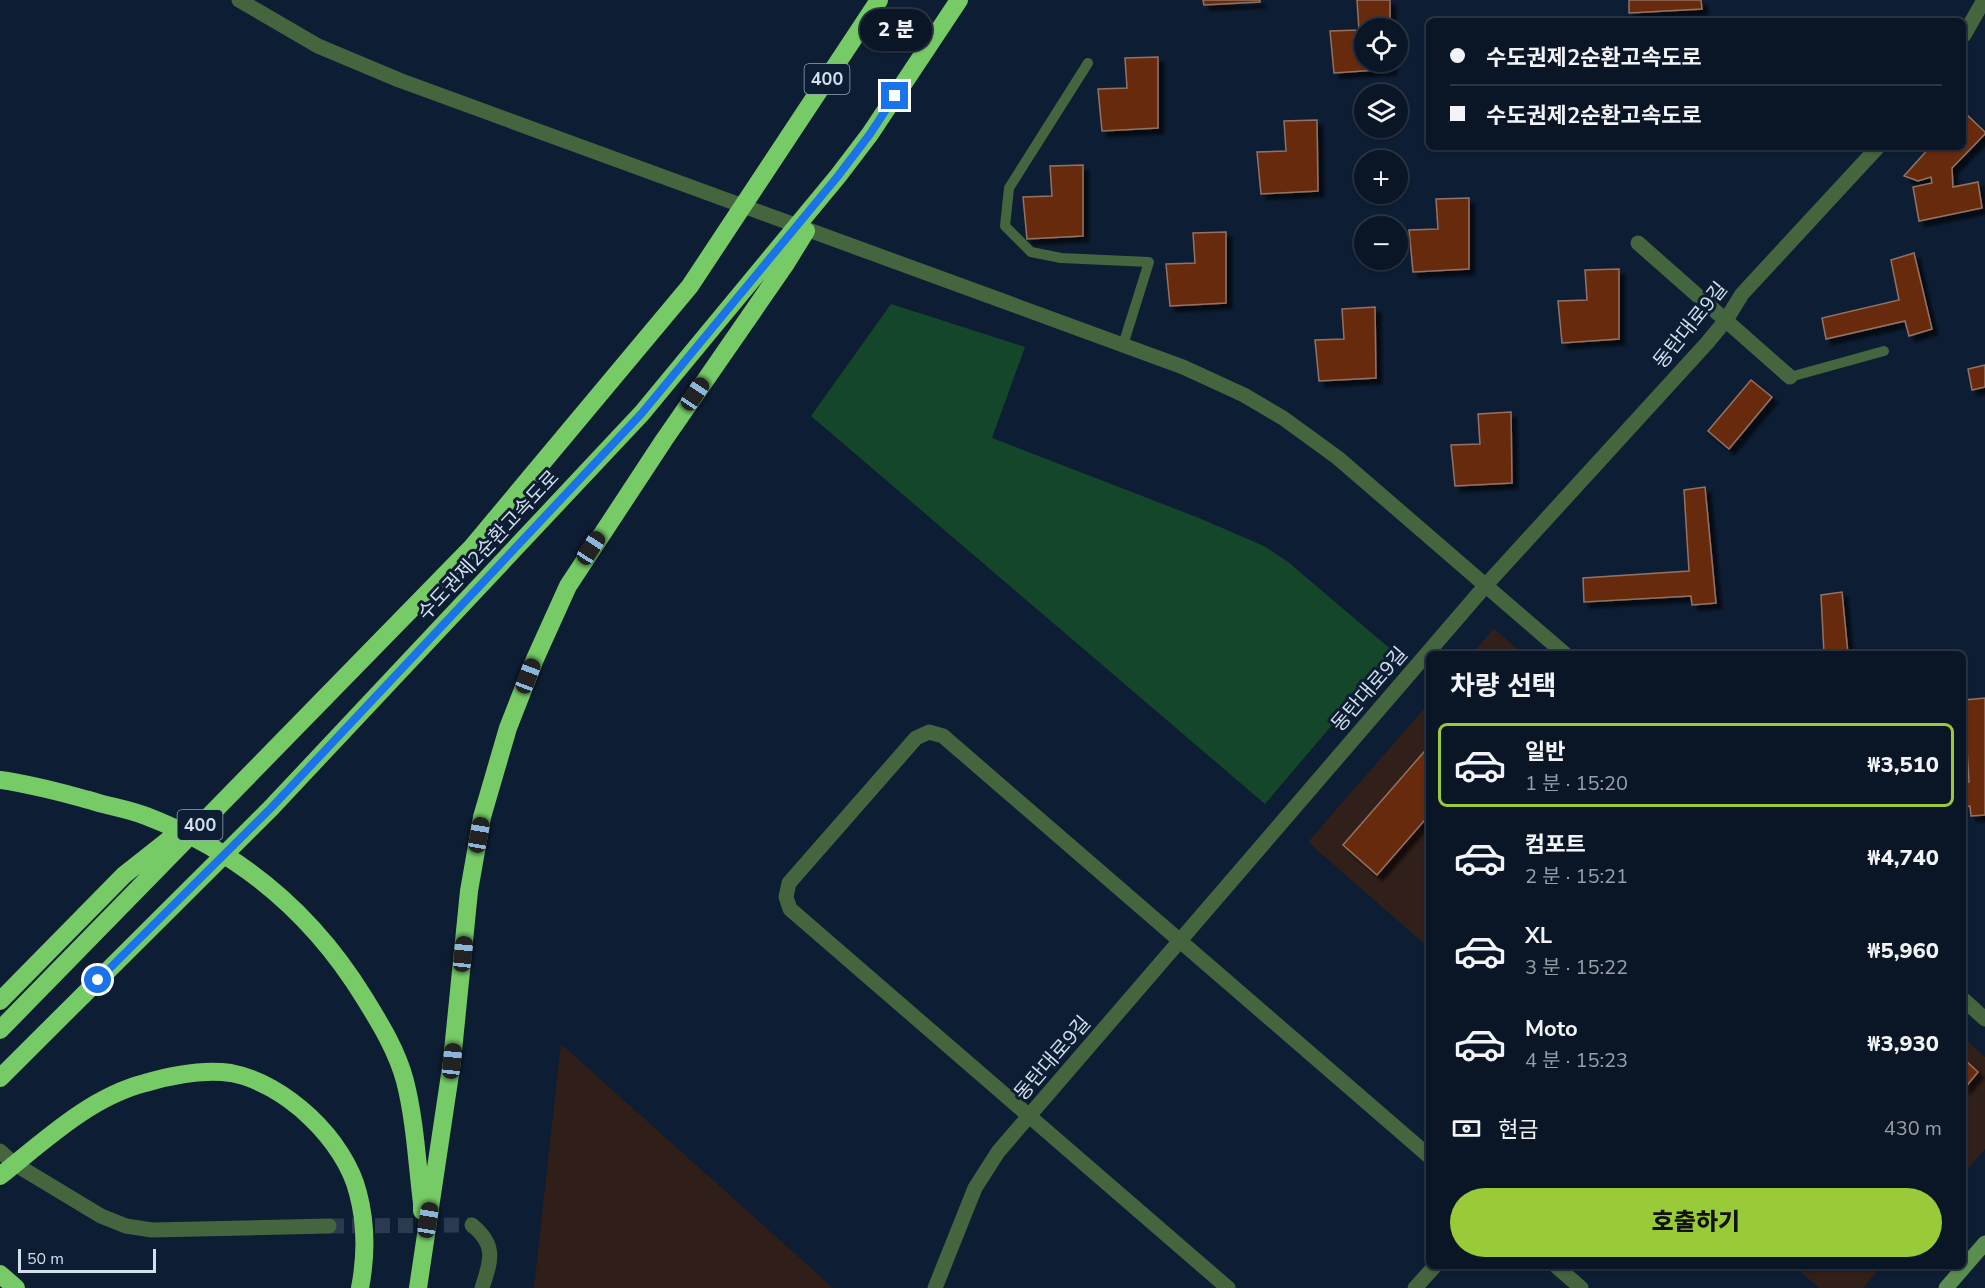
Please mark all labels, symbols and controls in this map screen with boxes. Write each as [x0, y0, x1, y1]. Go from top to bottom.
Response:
callout: 2 분 [859, 9, 931, 51]
text: 2 분 [878, 16, 914, 43]
map controls [1354, 18, 1408, 270]
button: locate [1354, 18, 1408, 72]
text: 수도권제2순환고속도로 [1486, 43, 1702, 73]
road number: 400 [804, 64, 850, 94]
route end [881, 82, 908, 109]
button: layers [1354, 84, 1408, 138]
text: 수도권제2순환고속도로 [1486, 101, 1702, 131]
button: + [1354, 150, 1408, 204]
button: − [1354, 216, 1408, 270]
street label: 동탄대로9길 [1647, 276, 1734, 374]
car [677, 374, 713, 414]
street label: 수도권제2순환고속도로 [412, 464, 565, 626]
car [574, 528, 608, 568]
street label: 동탄대로9길 [1325, 641, 1414, 737]
car [513, 656, 543, 696]
text: 차량 선택 [1450, 668, 1557, 705]
text: 일반 [1525, 737, 1565, 767]
icon: car [1453, 738, 1507, 792]
text: ₩3,510 [1867, 750, 1939, 780]
text: 1 분 · 15:20 [1525, 770, 1628, 797]
road number: 400 [178, 810, 222, 840]
car [467, 816, 491, 854]
text: 컴포트 [1525, 830, 1586, 860]
icon: car [1453, 831, 1507, 885]
text: ₩4,740 [1867, 843, 1939, 873]
text: 2 분 · 15:21 [1525, 863, 1628, 890]
text: XL [1525, 921, 1552, 951]
icon: car [1453, 924, 1507, 978]
car [452, 935, 474, 973]
text: ₩5,960 [1867, 936, 1939, 966]
text: 3 분 · 15:22 [1525, 954, 1628, 981]
route start [84, 966, 111, 993]
street label: 동탄대로9길 [1008, 1010, 1097, 1106]
text: Moto [1525, 1014, 1578, 1044]
icon: car [1453, 1017, 1507, 1071]
text: ₩3,930 [1867, 1029, 1939, 1059]
car [441, 1042, 463, 1080]
text: 4 분 · 15:23 [1525, 1047, 1628, 1074]
icon: cash [1450, 1112, 1483, 1145]
text: 현금 [1498, 1115, 1538, 1145]
text: 430 m [1884, 1115, 1942, 1142]
button: 호출하기 [1450, 1188, 1942, 1257]
car [416, 1201, 440, 1239]
scale bar [18, 1246, 156, 1274]
text: 50 m [27, 1248, 64, 1270]

